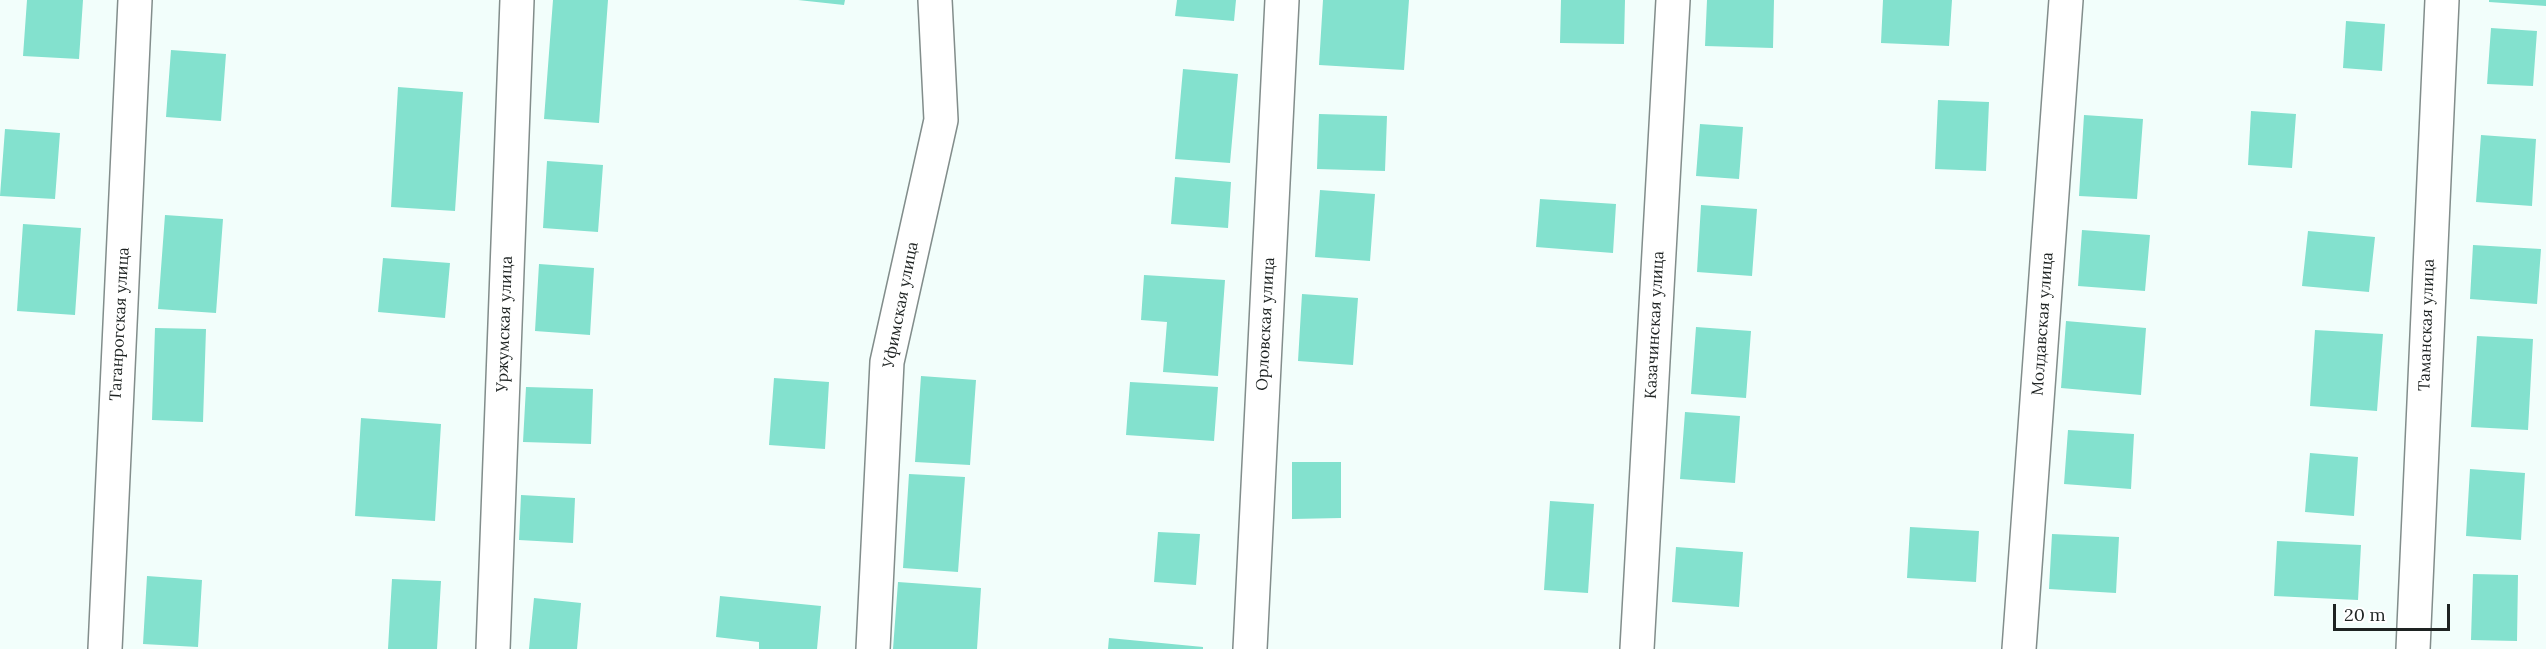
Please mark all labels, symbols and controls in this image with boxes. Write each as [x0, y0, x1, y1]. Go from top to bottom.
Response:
street label: Уфимская улица [879, 240, 923, 370]
street label: Таганрогская улица [106, 247, 134, 401]
street label: Казачинская улица [1642, 251, 1668, 399]
street label: Молдавская улица [2028, 252, 2058, 396]
street label: Уржумская улица [493, 256, 517, 392]
street label: Орловская улица [1253, 257, 1279, 391]
street label: Таманская улица [2415, 258, 2439, 392]
scale bar [2336, 592, 2453, 630]
text: 20 m [2344, 603, 2386, 626]

